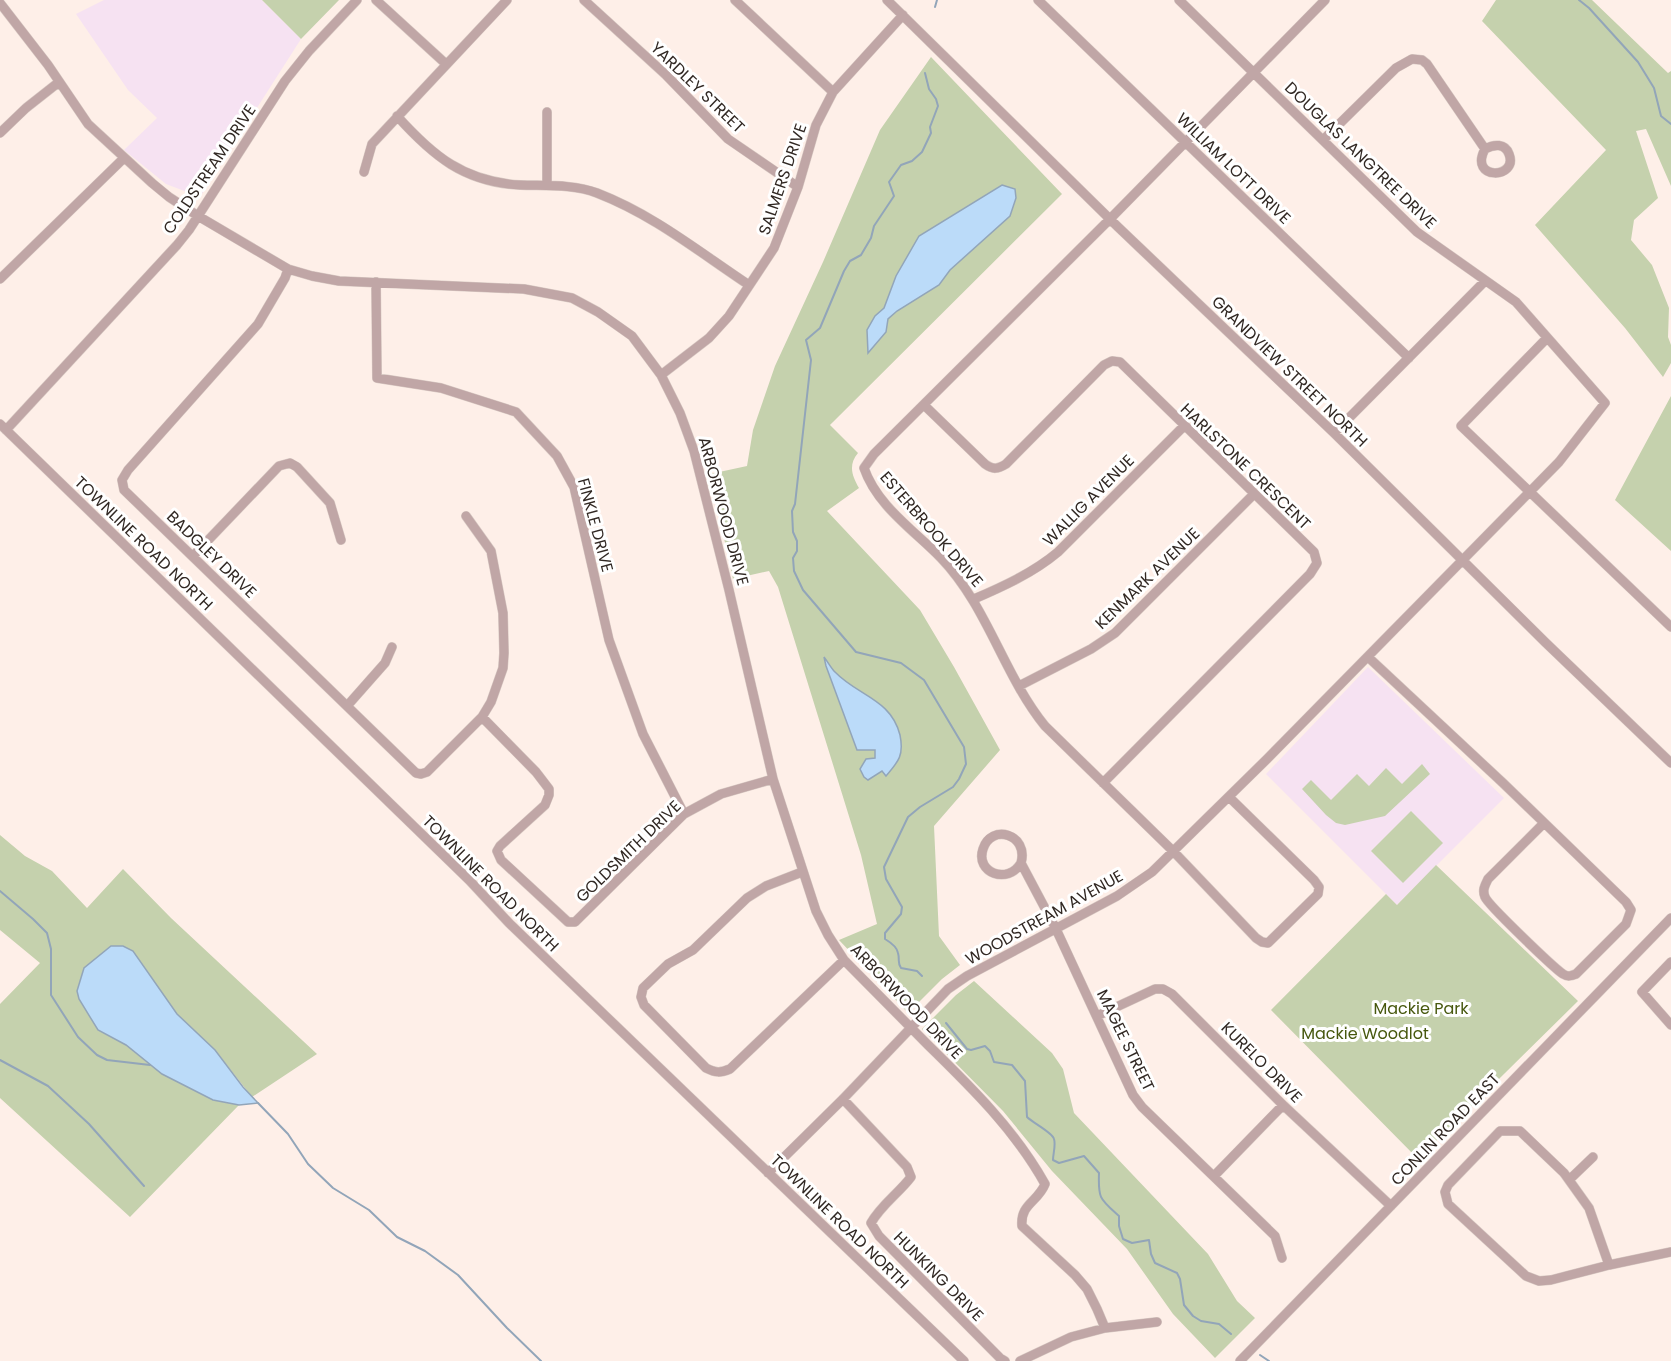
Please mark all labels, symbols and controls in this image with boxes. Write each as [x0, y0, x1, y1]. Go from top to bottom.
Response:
street label: YARDLEY STREET [646, 36, 750, 139]
street label: DOUGLAS LANGTREE DRIVE [1280, 77, 1442, 234]
street label: COLDSTREAM DRIVE [157, 100, 261, 239]
street label: WILLIAM LOTT DRIVE [1171, 108, 1296, 229]
street label: SALMERS DRIVE [753, 120, 812, 238]
street label: GRANDVIEW STREET NORTH [1207, 291, 1373, 452]
street label: HARLSTONE CRESCENT [1175, 398, 1316, 535]
street label: ARBORWOOD DRIVE [693, 434, 754, 588]
street label: WALLIG AVENUE [1037, 449, 1139, 551]
street label: ESTERBROOK DRIVE [875, 466, 988, 592]
street label: TOWNLINE ROAD NORTH [69, 471, 218, 616]
street label: FINKLE DRIVE [572, 476, 619, 575]
street label: BADGLEY DRIVE [162, 505, 262, 603]
street label: KENMARK AVENUE [1090, 522, 1205, 634]
street label: GOLDSMITH DRIVE [571, 795, 686, 908]
street label: TOWNLINE ROAD NORTH [417, 810, 564, 957]
street label: WOODSTREAM AVENUE [961, 864, 1127, 970]
street label: ARBORWOOD DRIVE [845, 938, 968, 1064]
street label: MAGEE STREET [1091, 985, 1160, 1095]
park label: Mackie Park [1374, 997, 1469, 1020]
street label: KURELO DRIVE [1216, 1017, 1307, 1108]
park label: Mackie Woodlot [1301, 1022, 1429, 1045]
street label: CONLIN ROAD EAST [1386, 1068, 1505, 1191]
street label: TOWNLINE ROAD NORTH [765, 1149, 914, 1294]
street label: HUNKING DRIVE [889, 1226, 989, 1326]

